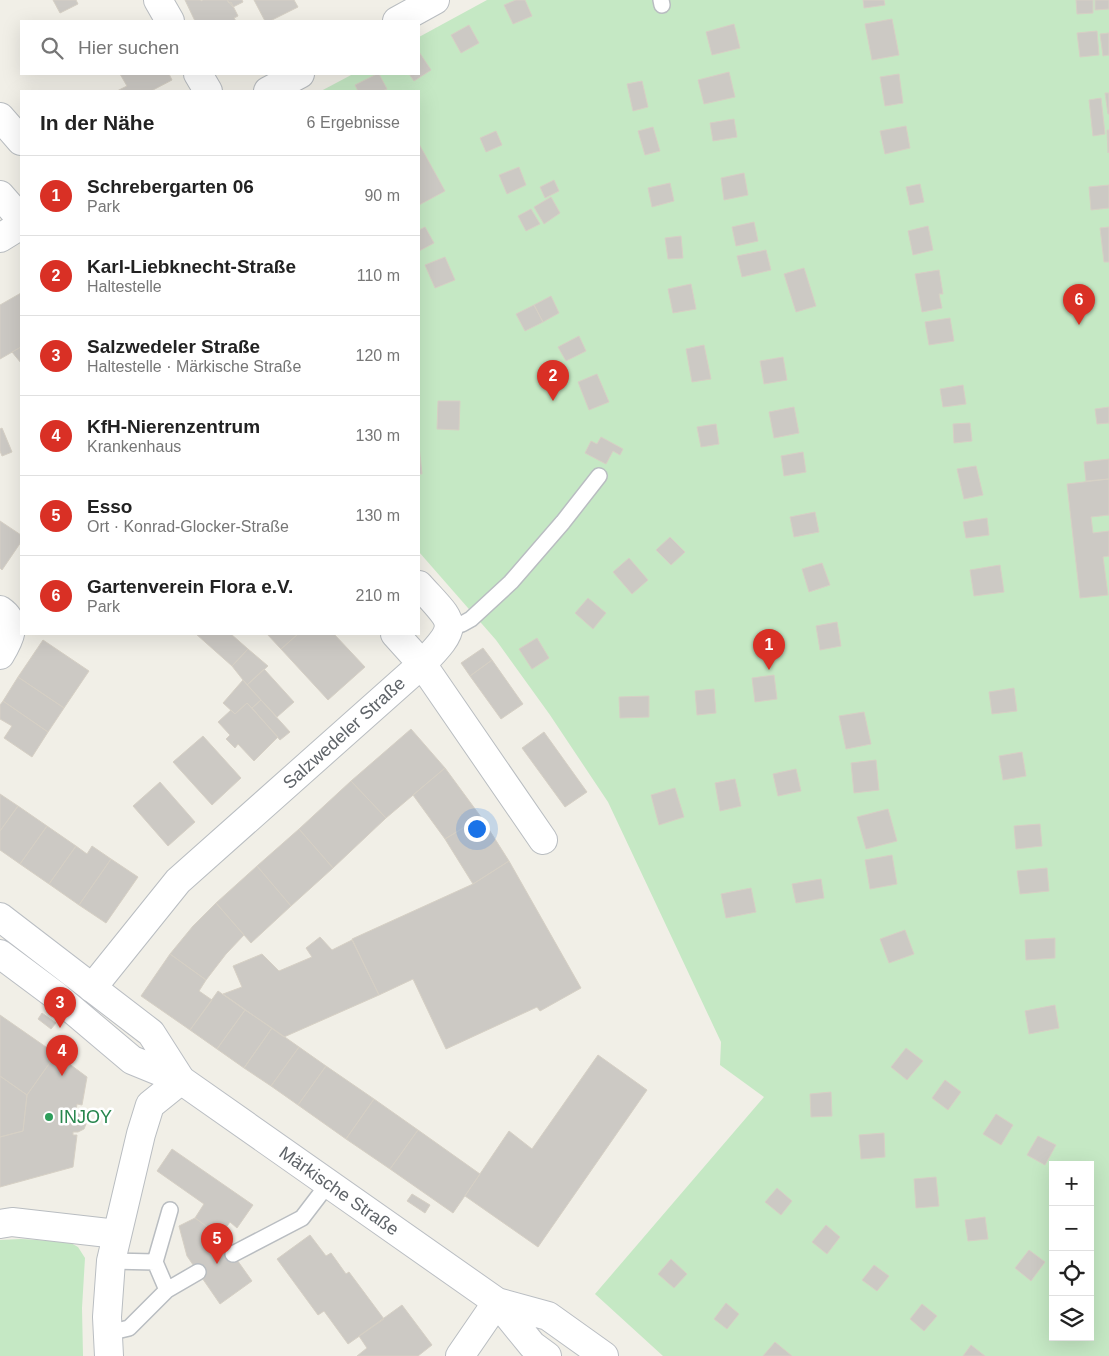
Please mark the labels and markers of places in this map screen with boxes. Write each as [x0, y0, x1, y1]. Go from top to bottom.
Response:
pin: 6 [1063, 284, 1095, 325]
pin: 2 [537, 360, 569, 401]
pin: 1 [753, 629, 785, 670]
pin: 3 [44, 987, 76, 1028]
pin: 4 [46, 1035, 78, 1076]
place label: INJOY [59, 1107, 112, 1127]
marker: INJOY [43, 1111, 55, 1123]
pin: 5 [201, 1223, 233, 1264]

